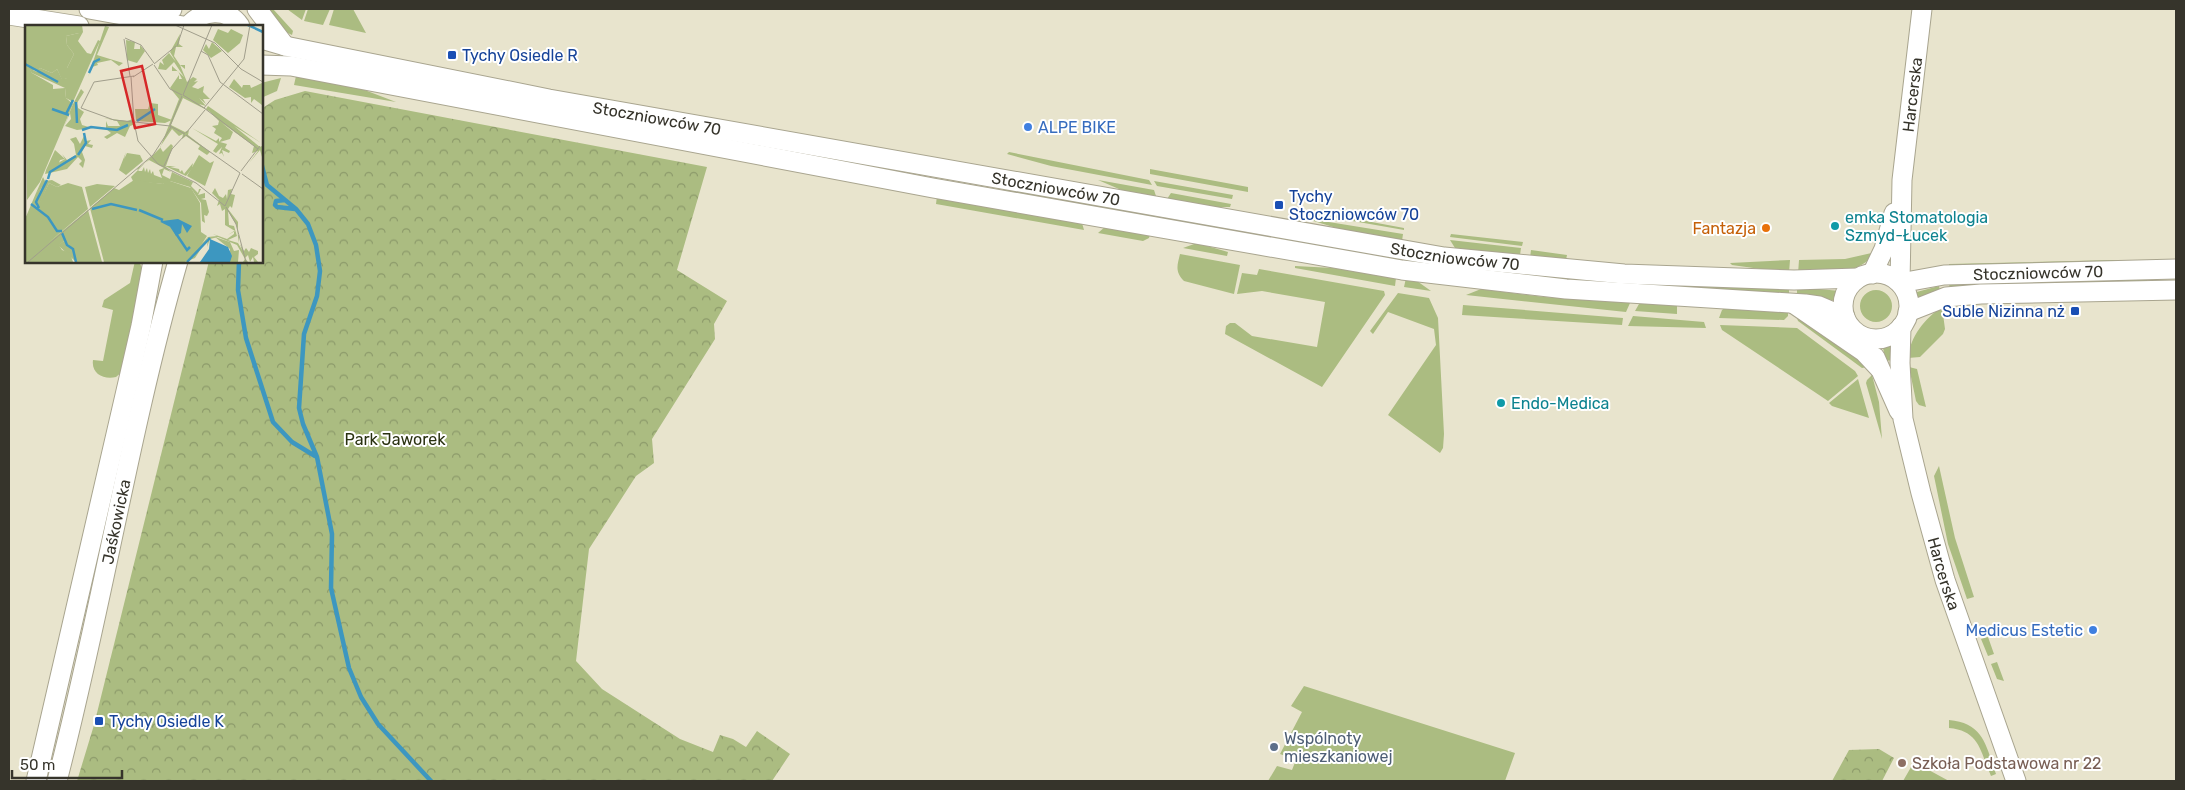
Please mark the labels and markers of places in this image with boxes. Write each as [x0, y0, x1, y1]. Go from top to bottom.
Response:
place label: Tychy Osiedle R [462, 46, 578, 65]
marker: Tychy Osiedle R [446, 49, 458, 61]
place label: ALPE BIKE [1038, 118, 1116, 137]
marker: ALPE BIKE [1022, 121, 1034, 133]
place label: Tychy Stoczniowców 70 [1289, 187, 1419, 224]
marker: Tychy Stoczniowców 70 [1273, 199, 1285, 211]
place label: emka Stomatologia Szmyd-Łucek [1845, 208, 1988, 245]
place label: Fantazja [1693, 219, 1756, 238]
marker: emka Stomatologia Szmyd-Łucek [1829, 220, 1841, 232]
marker: Fantazja [1760, 222, 1772, 234]
place label: Suble Nizinna nż [1942, 302, 2065, 321]
marker: Suble Nizinna nż [2069, 305, 2081, 317]
place label: Endo-Medica [1511, 394, 1609, 413]
marker: Endo-Medica [1495, 397, 1507, 409]
place label: Medicus Estetic [1965, 621, 2083, 640]
marker: Medicus Estetic [2087, 624, 2099, 636]
place label: Tychy Osiedle K [109, 712, 224, 731]
marker: Tychy Osiedle K [93, 715, 105, 727]
place label: Wspólnoty mieszkaniowej [1284, 729, 1392, 766]
marker: Wspólnoty mieszkaniowej [1268, 741, 1280, 753]
place label: Szkoła Podstawowa nr 22 [1912, 754, 2101, 773]
marker: Szkoła Podstawowa nr 22 [1896, 757, 1908, 769]

